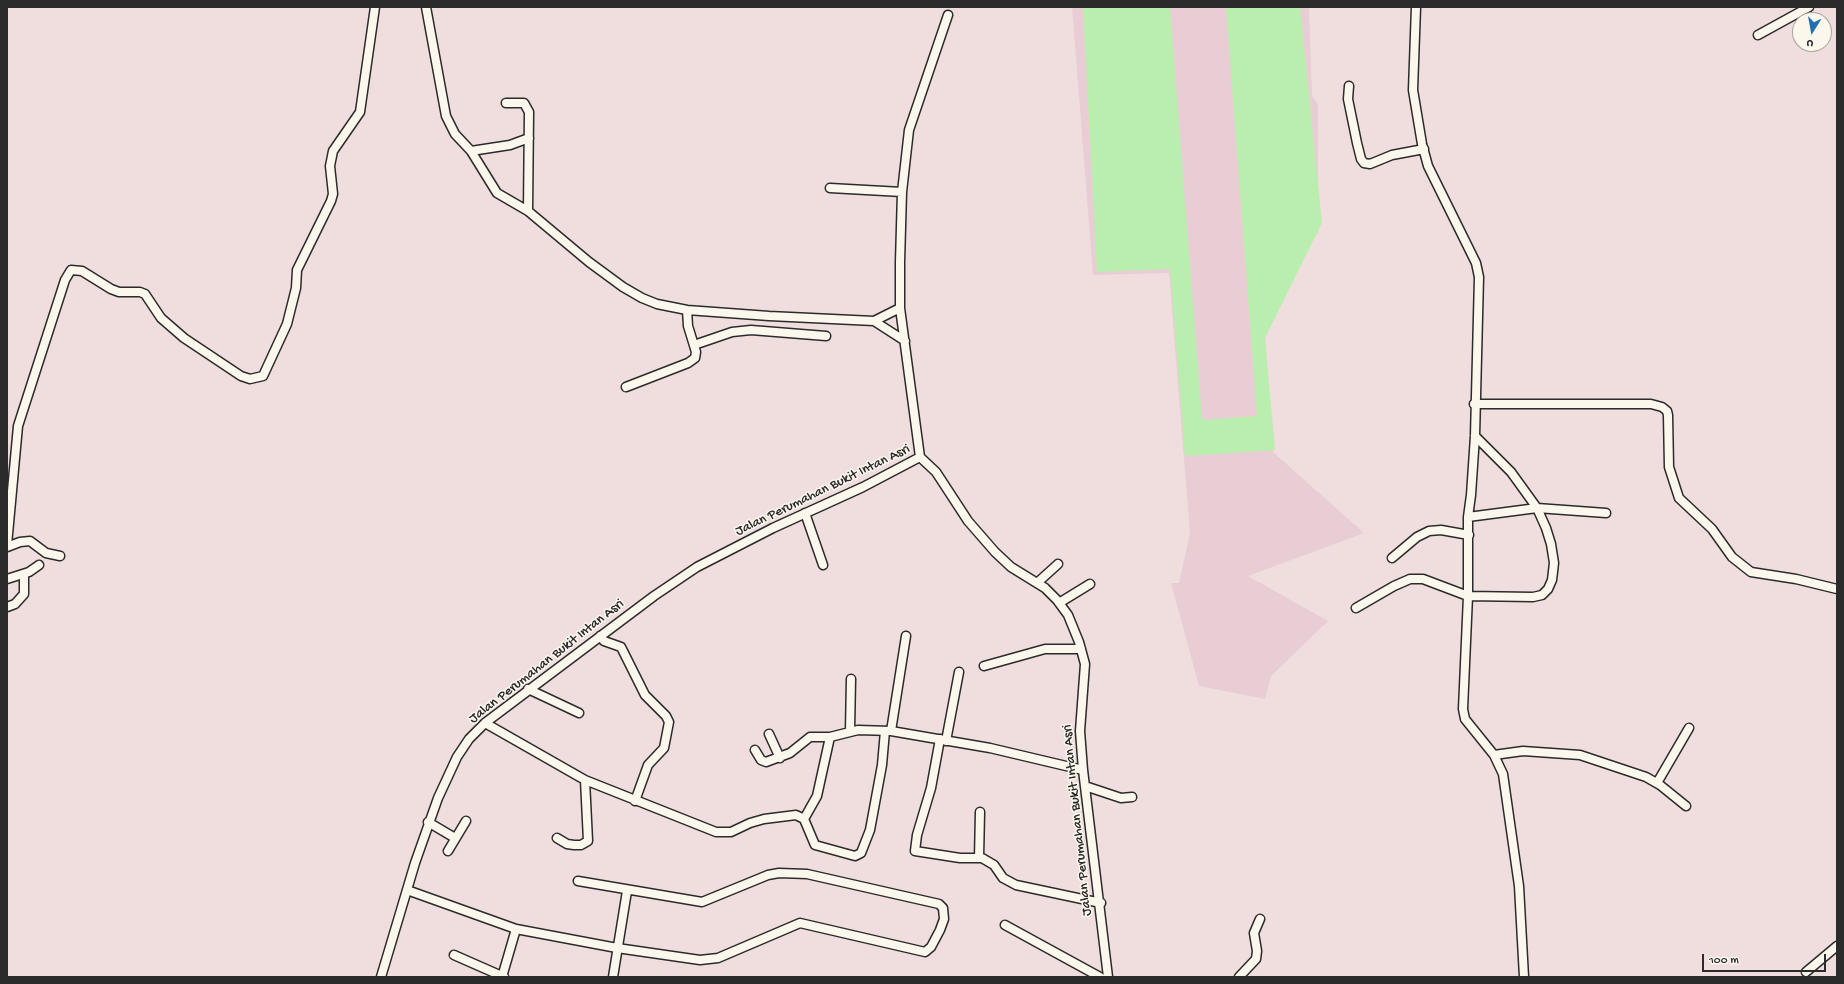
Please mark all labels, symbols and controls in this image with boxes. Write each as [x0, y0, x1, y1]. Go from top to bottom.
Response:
north arrow [1792, 12, 1832, 52]
text: U [1806, 36, 1814, 49]
street label: Jalan Perumahan Bukit Intan Asri [733, 441, 913, 541]
street label: Jalan Perumahan Bukit Intan Asri [466, 596, 628, 728]
street label: Jalan Perumahan Bukit Intan Asri [1060, 723, 1096, 917]
scale bar [1704, 946, 1828, 972]
text: 100 m [1709, 954, 1739, 968]

